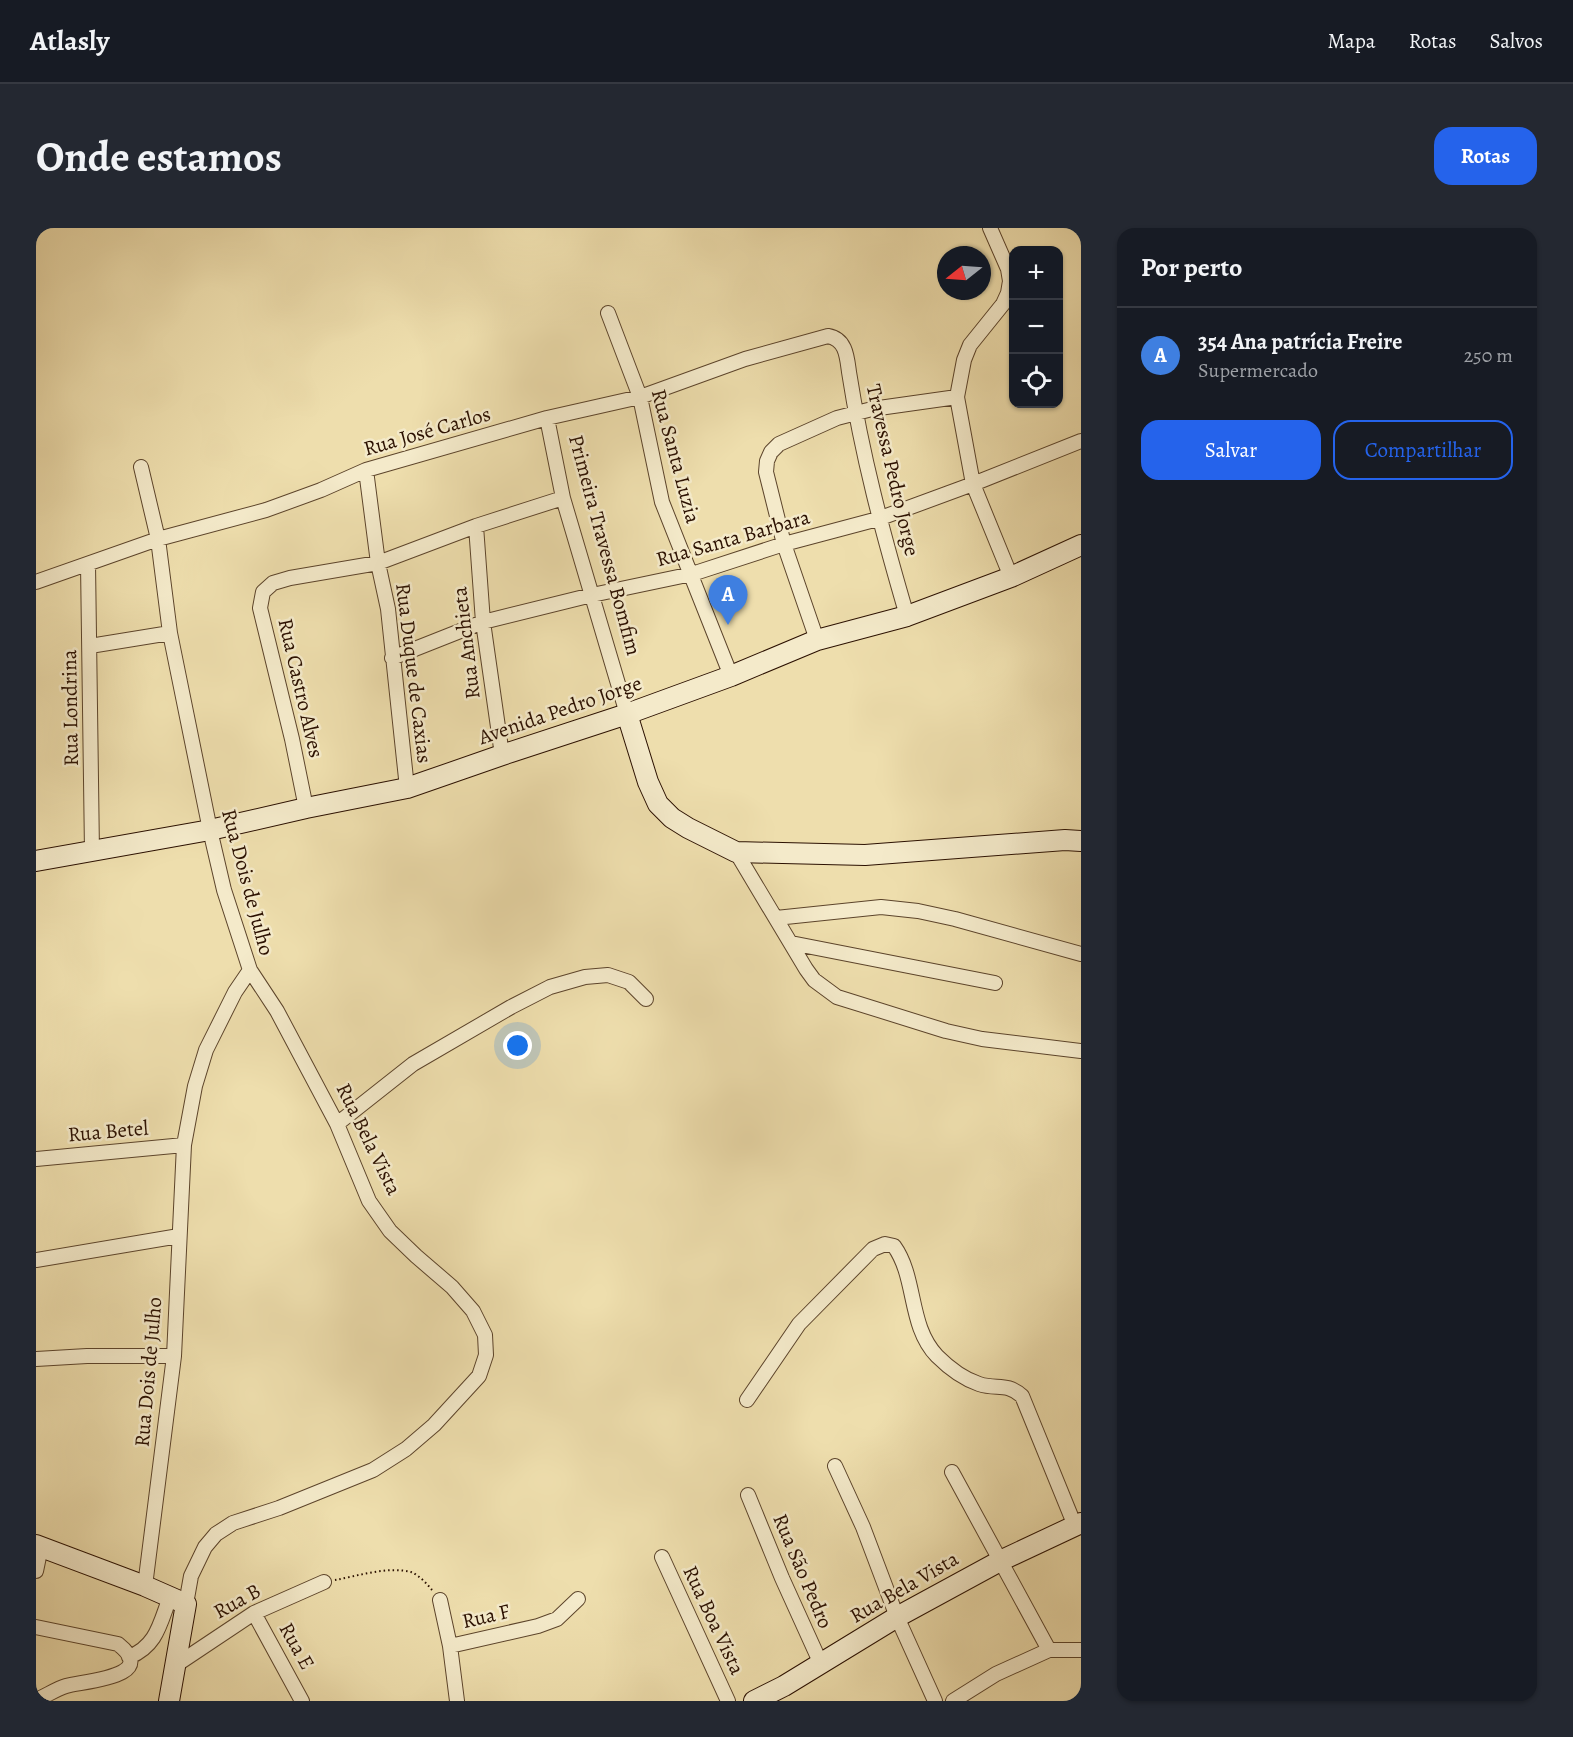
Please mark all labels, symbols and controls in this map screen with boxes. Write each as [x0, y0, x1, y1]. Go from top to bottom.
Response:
text: Atlasly [30, 22, 109, 60]
text: Mapa [1327, 27, 1376, 55]
text: Rotas [1409, 27, 1456, 55]
text: Salvos [1489, 27, 1543, 55]
button: Rotas [1434, 127, 1537, 185]
text: Onde estamos [36, 128, 282, 185]
north arrow [937, 246, 991, 300]
map controls [1009, 246, 1063, 408]
button: + [1009, 246, 1063, 300]
text: Por perto [1141, 250, 1242, 285]
button: − [1009, 300, 1063, 354]
text: 354 Ana patrícia Freire [1198, 327, 1402, 357]
text: A [1154, 342, 1167, 369]
text: 250 m [1464, 342, 1513, 369]
button: locate [1009, 354, 1063, 408]
text: Supermercado [1198, 357, 1318, 384]
street label: Travessa Pedro Jorge [860, 381, 926, 559]
street label: Rua Santa Luzia [645, 386, 707, 526]
street label: Rua José Carlos [360, 399, 494, 463]
button: Salvar [1141, 420, 1321, 480]
button: Compartilhar [1333, 420, 1513, 480]
street label: Primeira Travessa Bomfim [562, 432, 648, 658]
street label: Rua Santa Barbara [653, 503, 813, 573]
pin: A [708, 576, 748, 625]
street label: Rua Duque de Caxias [389, 581, 439, 765]
street label: Rua Anchieta [445, 585, 487, 701]
street label: Rua Castro Alves [271, 616, 331, 760]
street label: Rua Londrina [55, 649, 85, 767]
street label: Avenida Pedro Jorge [474, 669, 645, 751]
street label: Rua Dois de Julho [215, 806, 281, 958]
your location [503, 1031, 532, 1060]
street label: Rua Bela Vista [330, 1078, 408, 1200]
street label: Rua Betel [67, 1114, 149, 1148]
street label: Rua Dois de Julho [127, 1296, 169, 1448]
street label: Rua São Pedro [766, 1509, 840, 1633]
street label: Rua Bela Vista [844, 1544, 964, 1629]
street label: Rua Boa Vista [677, 1561, 752, 1679]
street label: Rua B [208, 1577, 266, 1625]
street label: Rua F [459, 1597, 513, 1635]
street label: Rua E [273, 1617, 321, 1675]

